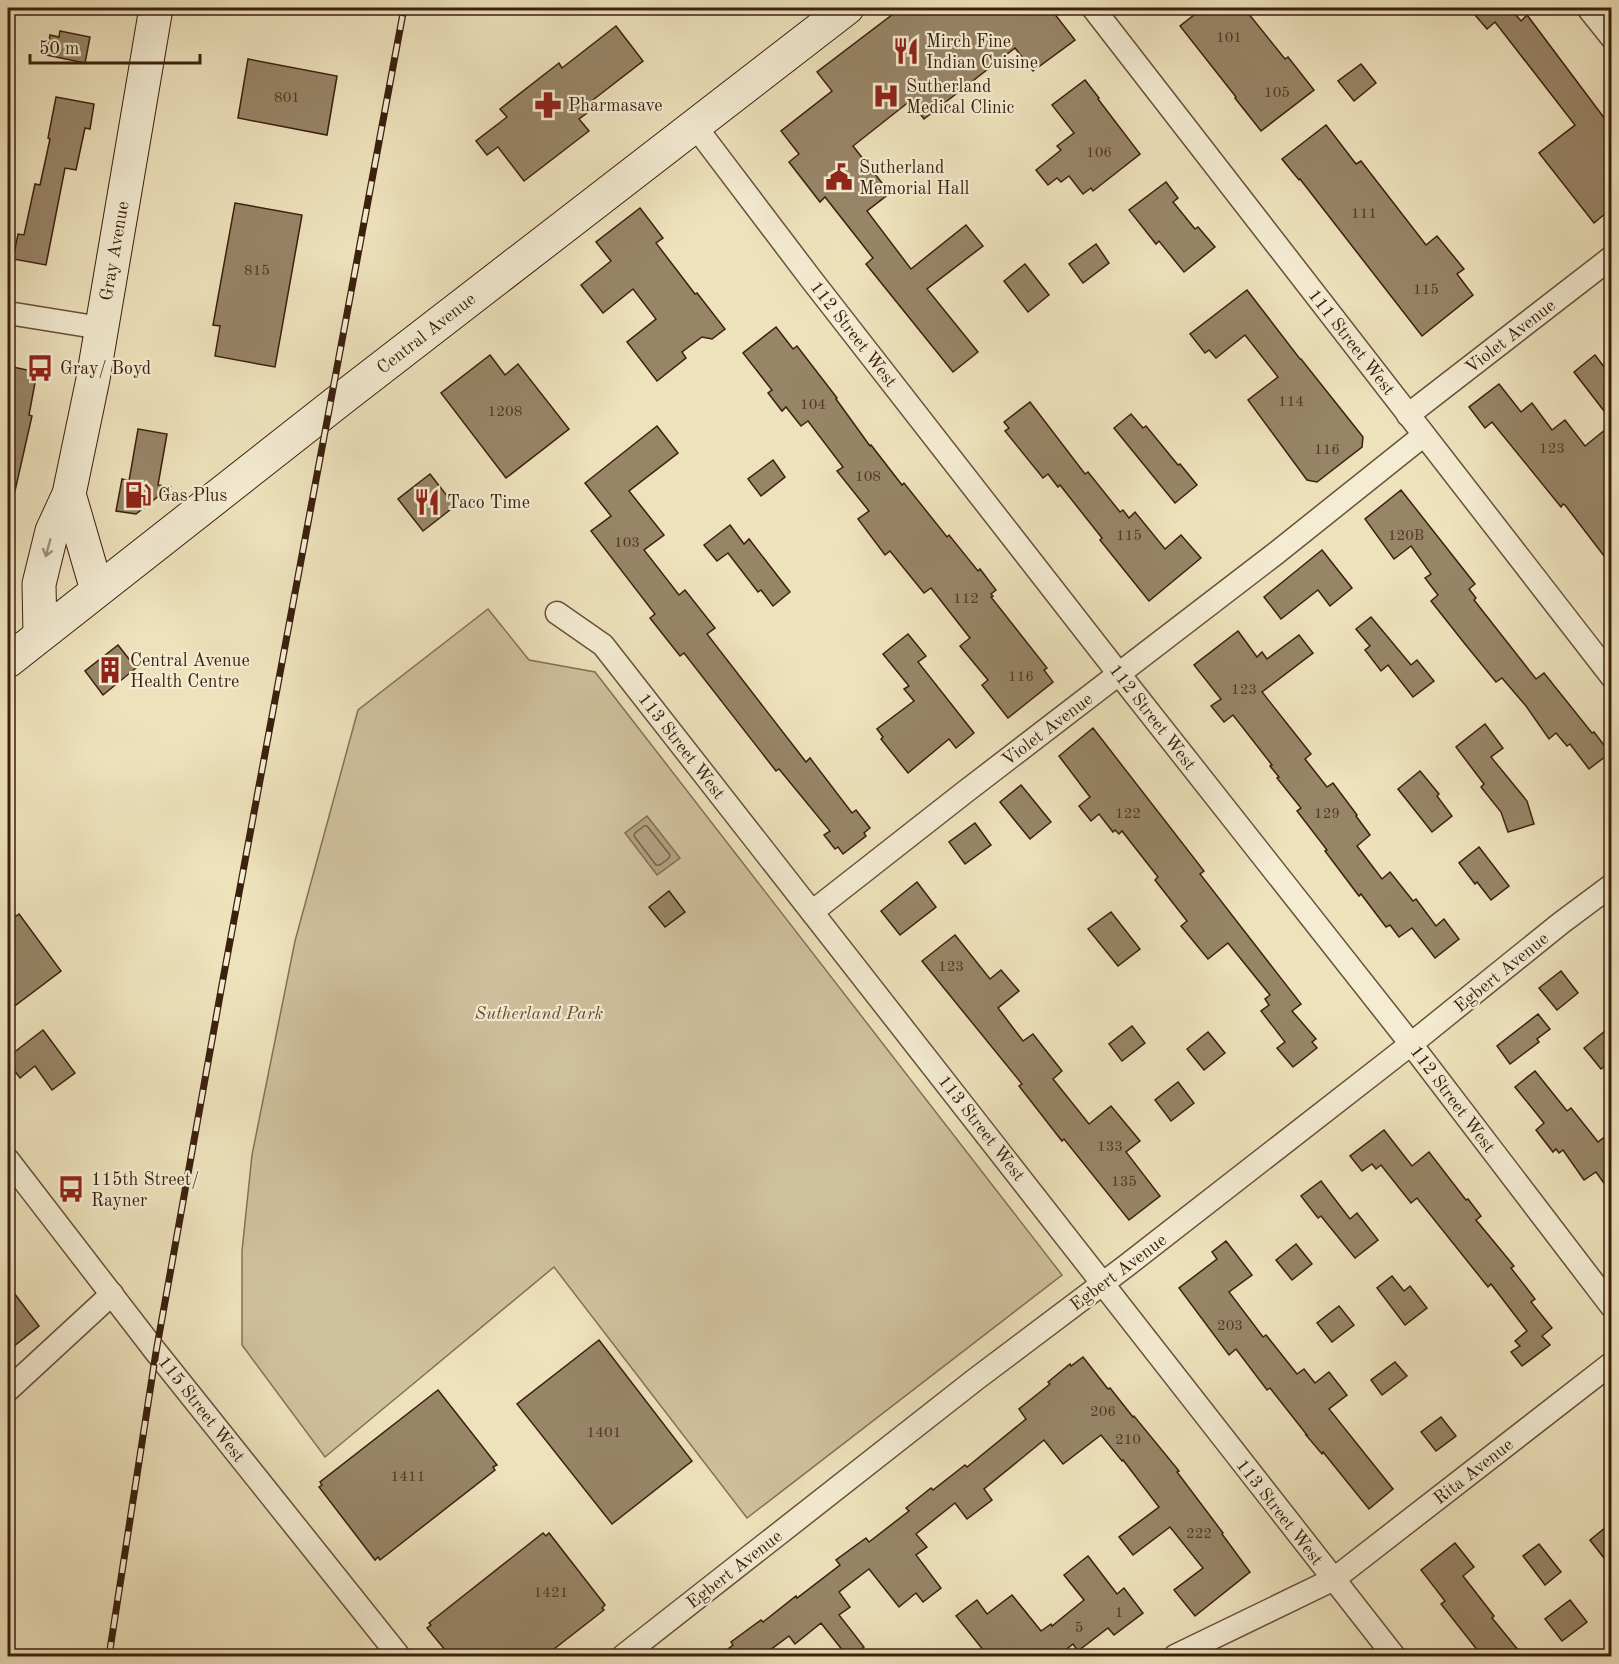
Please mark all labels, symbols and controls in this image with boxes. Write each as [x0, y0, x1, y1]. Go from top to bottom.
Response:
scale bar [30, 27, 200, 65]
house number: 101 [1216, 31, 1242, 46]
place label: Mirch Fine Indian Cuisine [926, 33, 1038, 72]
restaurant icon: Mirch Fine Indian Cuisine [891, 36, 921, 66]
text: 50 m [39, 40, 79, 58]
place label: Sutherland Medical Clinic [906, 78, 1015, 117]
hospital icon: Sutherland Medical Clinic [871, 81, 901, 111]
house number: 105 [1264, 86, 1290, 101]
pharmacy icon: Pharmasave [533, 90, 563, 120]
house number: 801 [274, 91, 300, 106]
place label: Pharmasave [568, 97, 663, 115]
house number: 106 [1086, 146, 1112, 161]
place label: Sutherland Memorial Hall [859, 159, 970, 198]
public building icon: Sutherland Memorial Hall [824, 162, 854, 192]
street label: Gray Avenue [97, 200, 133, 302]
house number: 111 [1351, 207, 1377, 222]
house number: 815 [244, 264, 270, 279]
street label: 112 Street West [806, 278, 900, 391]
house number: 115 [1413, 283, 1439, 298]
street label: 111 Street West [1304, 286, 1398, 399]
street label: Central Avenue [374, 290, 479, 378]
street label: Violet Avenue [1462, 296, 1559, 377]
bus stop icon: Gray/ Boyd [25, 353, 55, 383]
place label: Gray/ Boyd [60, 360, 151, 378]
house number: 114 [1278, 395, 1304, 410]
house number: 104 [800, 398, 826, 413]
house number: 1208 [488, 405, 522, 420]
house number: 123 [1539, 442, 1565, 457]
house number: 116 [1314, 443, 1340, 458]
house number: 108 [855, 470, 881, 485]
fuel station icon: Gas Plus [123, 480, 153, 510]
place label: Gas Plus [158, 487, 227, 505]
restaurant icon: Taco Time [412, 487, 442, 517]
place label: Taco Time [447, 494, 530, 512]
house number: 115 [1116, 529, 1142, 544]
house number: 120B [1388, 529, 1424, 544]
house number: 103 [614, 536, 640, 551]
one-way arrow [41, 539, 53, 558]
house number: 112 [953, 592, 979, 607]
place label: Central Avenue Health Centre [130, 652, 250, 691]
building icon: Central Avenue Health Centre [95, 655, 125, 685]
street label: 112 Street West [1105, 661, 1199, 774]
house number: 116 [1008, 670, 1034, 685]
house number: 123 [1231, 683, 1257, 698]
street label: 113 Street West [634, 690, 728, 803]
street label: Violet Avenue [999, 690, 1096, 770]
house number: 122 [1115, 807, 1141, 822]
house number: 129 [1314, 807, 1340, 822]
street label: Egbert Avenue [1451, 929, 1552, 1016]
house number: 123 [938, 960, 964, 975]
park label: Sutherland Park [475, 1005, 603, 1023]
street label: 112 Street West [1406, 1043, 1498, 1157]
street label: 113 Street West [934, 1072, 1028, 1185]
house number: 133 [1097, 1140, 1123, 1155]
place label: 115th Street/ Rayner [91, 1171, 199, 1210]
bus stop icon: 115th Street/ Rayner [56, 1174, 86, 1204]
house number: 135 [1111, 1175, 1137, 1190]
street label: Egbert Avenue [1067, 1231, 1170, 1315]
house number: 203 [1217, 1319, 1243, 1334]
street label: 115 Street West [154, 1353, 248, 1466]
house number: 206 [1090, 1405, 1116, 1420]
house number: 1401 [587, 1426, 621, 1441]
house number: 210 [1115, 1433, 1141, 1448]
street label: Rita Avenue [1431, 1435, 1517, 1508]
street label: 113 Street West [1232, 1456, 1326, 1569]
house number: 1411 [391, 1470, 425, 1485]
street label: Egbert Avenue [684, 1527, 786, 1612]
house number: 222 [1186, 1527, 1212, 1542]
house number: 1421 [534, 1586, 568, 1601]
house number: 1 [1115, 1606, 1123, 1621]
house number: 5 [1075, 1621, 1083, 1636]

